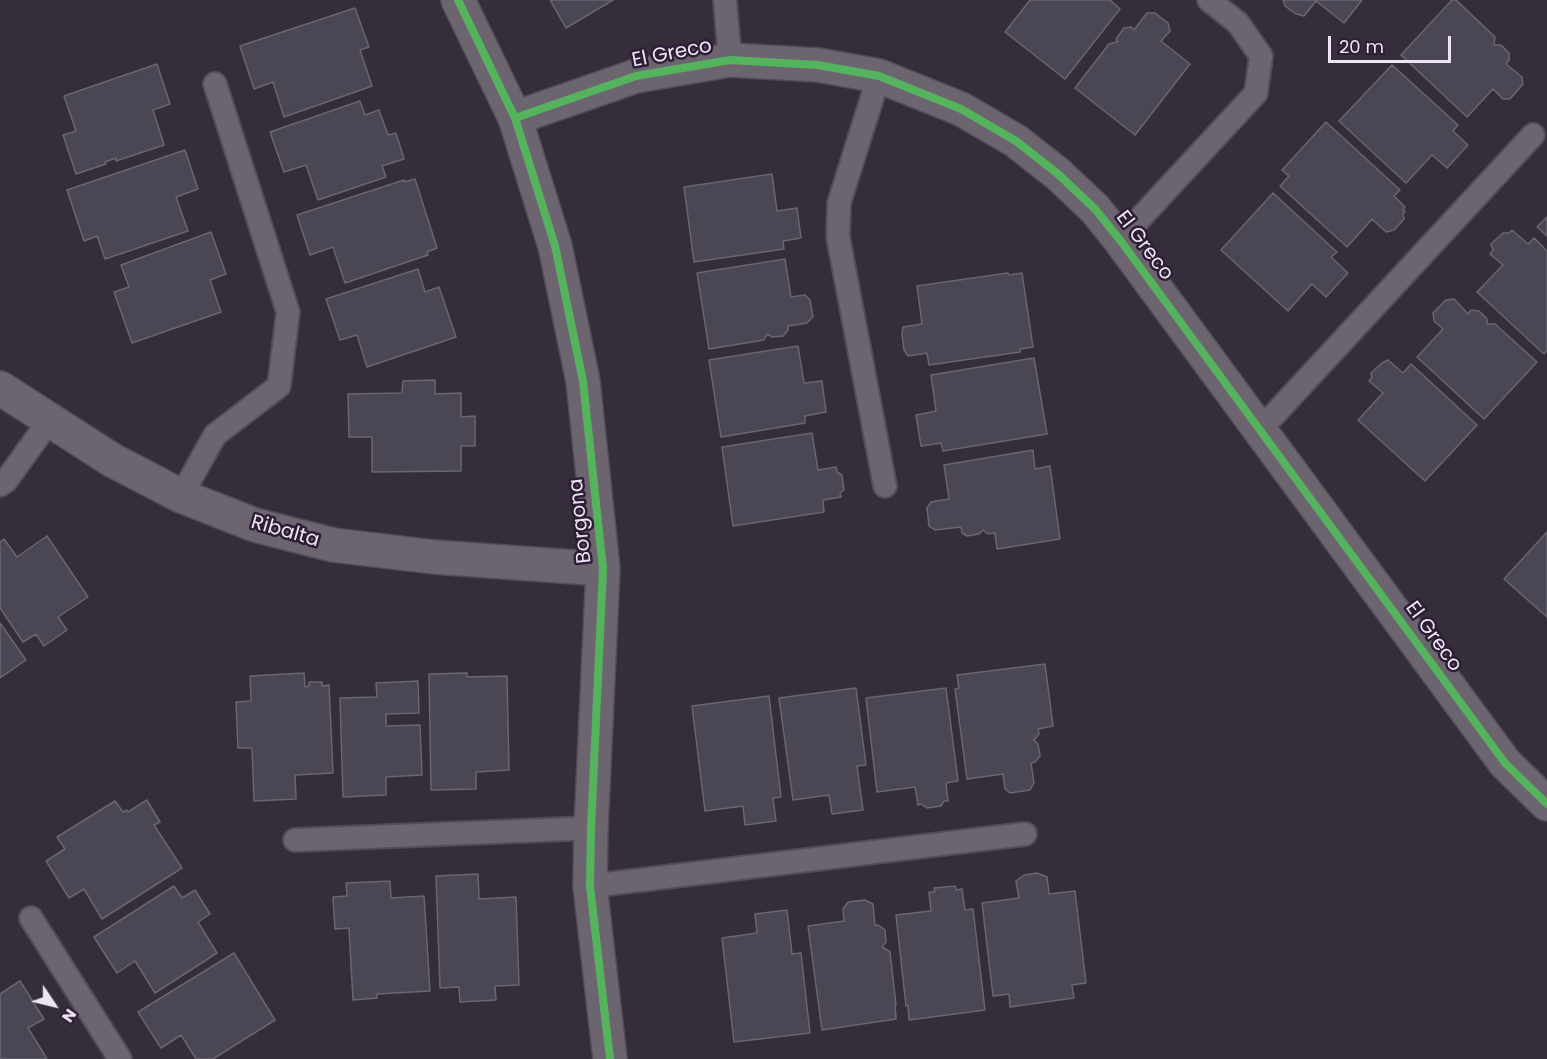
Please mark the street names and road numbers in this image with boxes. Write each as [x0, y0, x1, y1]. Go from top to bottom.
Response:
street label: El Greco [630, 35, 714, 73]
street label: El Greco [1110, 206, 1178, 286]
street label: Borgona [565, 477, 597, 565]
street label: Ribalta [248, 511, 322, 553]
street label: El Greco [1400, 597, 1466, 677]

